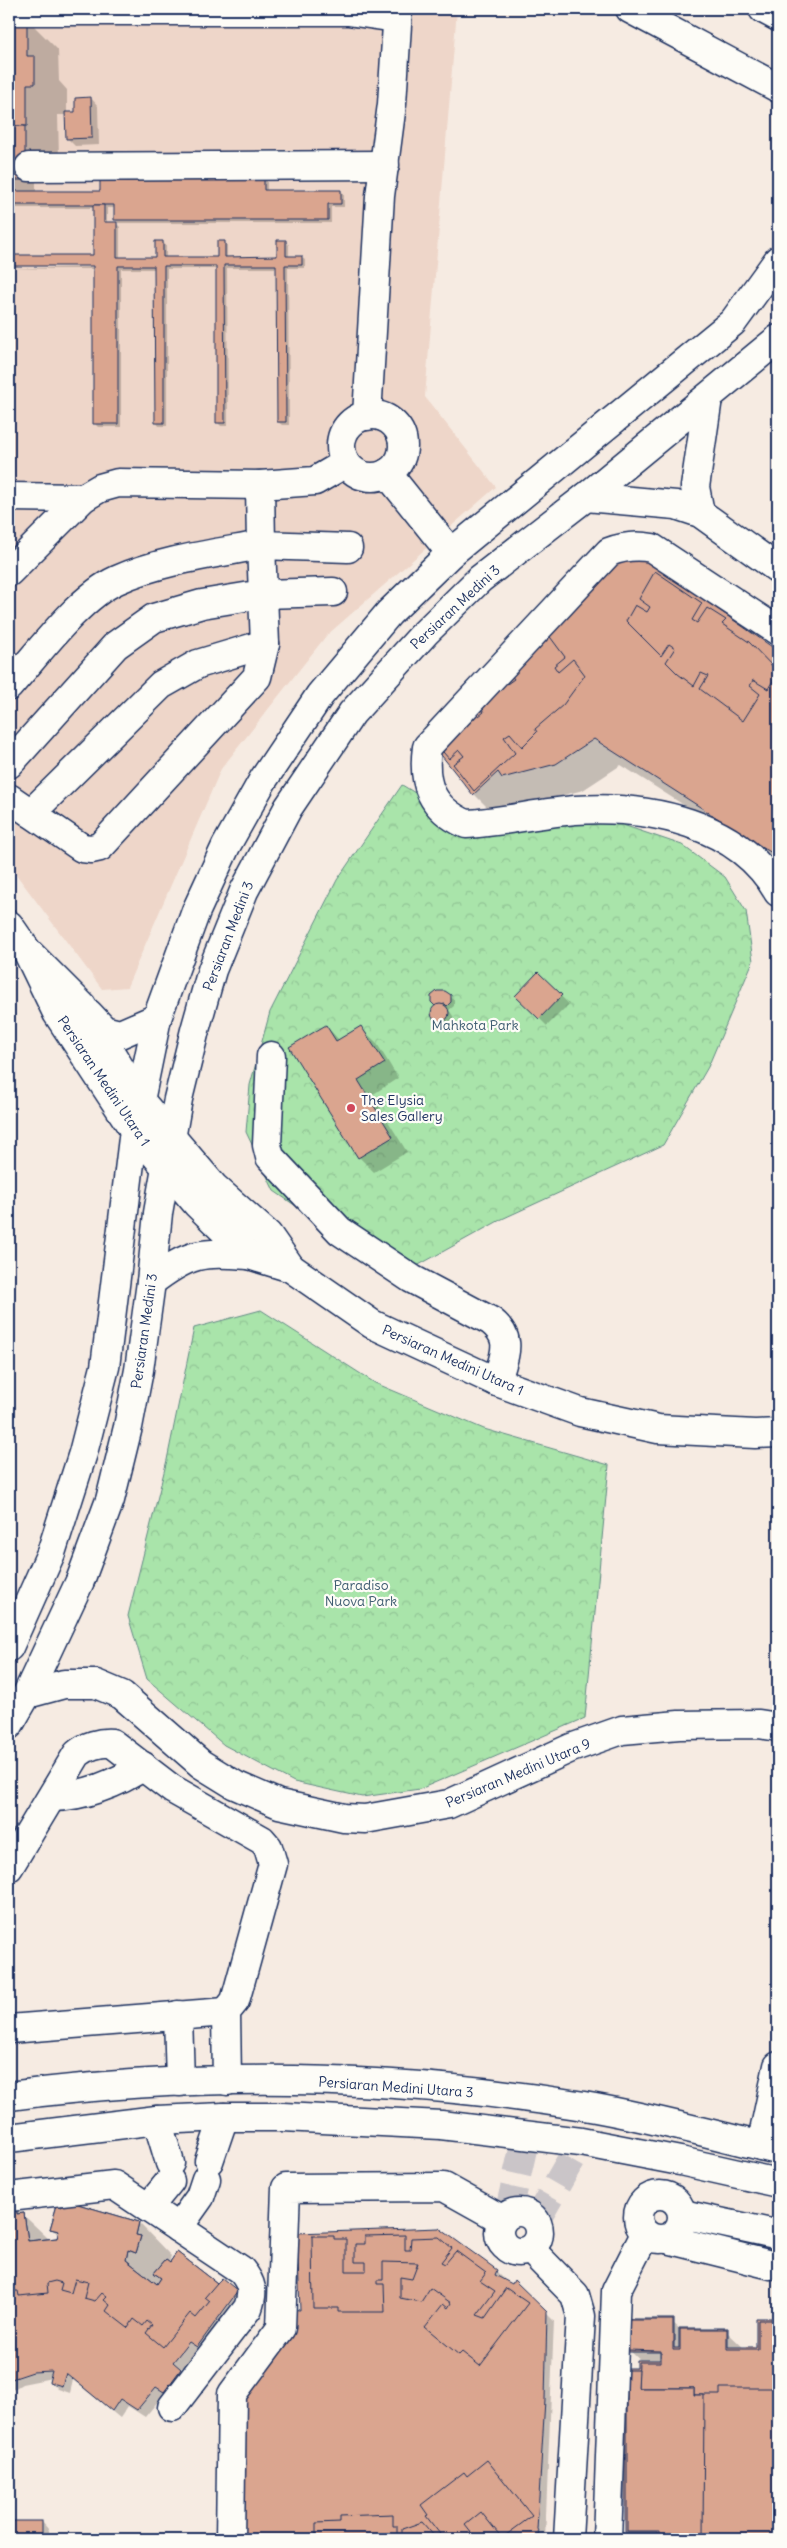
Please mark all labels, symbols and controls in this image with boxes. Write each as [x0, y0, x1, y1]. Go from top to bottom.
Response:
street label: Persiaran Medini 3 [406, 561, 504, 653]
street label: Persiaran Medini 3 [199, 878, 257, 994]
street label: Persiaran Medini Utara 1 [54, 1013, 154, 1149]
park label: Mahkota Park [431, 1016, 519, 1034]
place label: The Elysia Sales Gallery [361, 1091, 443, 1125]
marker: The Elysia Sales Gallery [345, 1102, 357, 1114]
street label: Persiaran Medini 3 [127, 1272, 161, 1390]
street label: Persiaran Medini Utara 1 [379, 1321, 527, 1399]
park label: Paradiso Nuova Park [325, 1576, 397, 1610]
street label: Persiaran Medini Utara 9 [443, 1734, 593, 1812]
street label: Persiaran Medini Utara 3 [318, 2073, 474, 2101]

